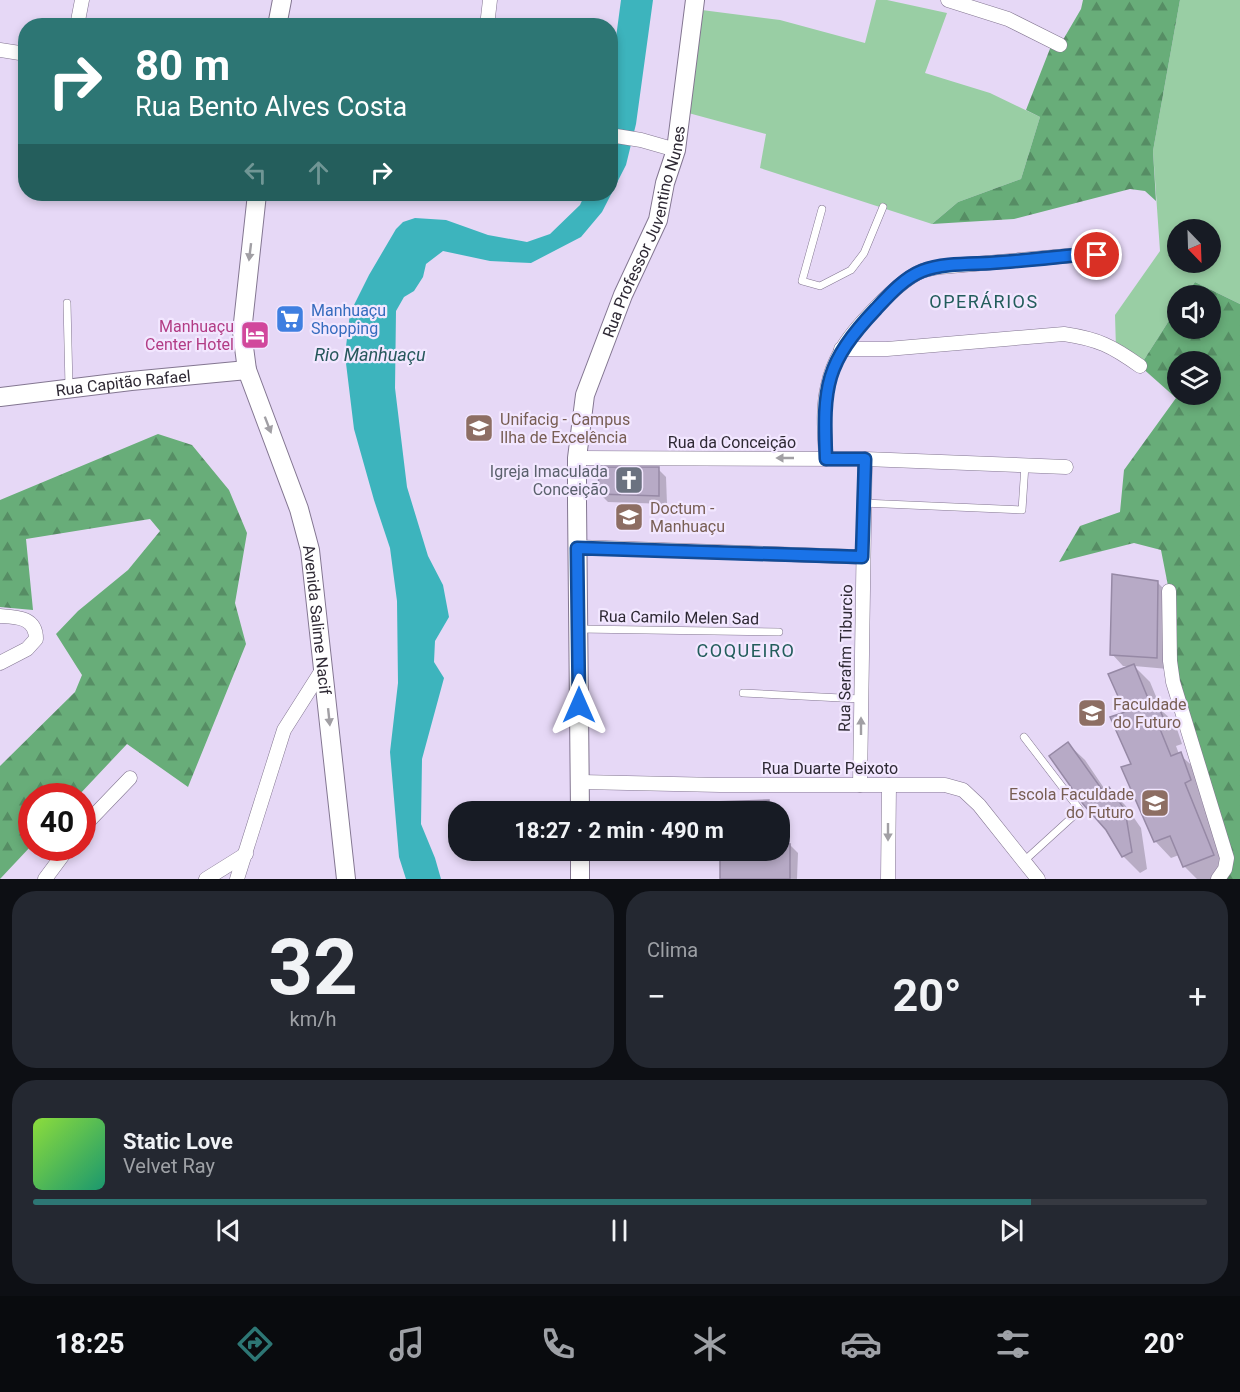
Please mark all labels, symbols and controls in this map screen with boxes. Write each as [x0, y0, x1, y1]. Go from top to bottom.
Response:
text: 80 m [135, 41, 230, 90]
icon: right [36, 42, 114, 120]
text: Rua Bento Alves Costa [135, 91, 407, 123]
street label: Rua Professor Juventino Nunes [599, 125, 689, 340]
icon: left [239, 156, 272, 189]
icon: ahead [302, 156, 335, 189]
icon: right [365, 156, 398, 189]
north arrow [1167, 219, 1221, 273]
map controls [1167, 219, 1221, 405]
pin [1071, 229, 1122, 280]
icon: arrive [1080, 238, 1113, 271]
one-way arrow [245, 242, 255, 261]
button: sound [1167, 285, 1221, 339]
district label: OPERÁRIOS [929, 291, 1039, 312]
place label: Manhuaçu Shopping [311, 301, 386, 338]
supermarket icon: Manhuaçu Shopping [274, 303, 306, 335]
place label: Manhuaçu Center Hotel [145, 317, 234, 354]
hotel icon: Manhuaçu Center Hotel [239, 319, 271, 351]
water label: Rio Manhuaçu [314, 344, 426, 365]
button: layers [1167, 351, 1221, 405]
street label: Rua Capitão Rafael [55, 366, 192, 400]
place label: Unifacig - Campus Ilha de Excelência [500, 410, 630, 447]
school or university icon: Unifacig - Campus Ilha de Excelência [463, 412, 495, 444]
one-way arrow [264, 416, 273, 434]
street label: Rua da Conceição [668, 433, 796, 452]
one-way arrow [776, 453, 795, 463]
place label: Igreja Imaculada Conceição [490, 462, 608, 499]
church icon: Igreja Imaculada Conceição [613, 464, 645, 496]
place label: Doctum - Manhuaçu [650, 499, 725, 536]
school or university icon: Doctum - Manhuaçu [613, 501, 645, 533]
street label: Avenida Salime Nacif [299, 542, 335, 696]
street label: Rua Serafim Tiburcio [835, 584, 856, 732]
street label: Rua Camilo Melen Sad [599, 607, 759, 628]
district label: COQUEIRO [697, 640, 795, 661]
position arrow [547, 673, 611, 737]
place label: Faculdade do Futuro [1113, 695, 1187, 732]
school or university icon: Faculdade do Futuro [1076, 697, 1108, 729]
one-way arrow [324, 707, 334, 726]
one-way arrow [856, 717, 865, 736]
street label: Rua Duarte Peixoto [762, 759, 898, 778]
speed limit sign: 40 [18, 783, 96, 861]
place label: Escola Faculdade do Futuro [1009, 785, 1134, 822]
school or university icon: Escola Faculdade do Futuro [1139, 787, 1171, 819]
text: 18:27 · 2 min · 490 m [514, 818, 724, 843]
one-way arrow [883, 822, 893, 841]
text: 32 [268, 922, 358, 1013]
text: Clima [647, 938, 698, 962]
text: 20° [892, 969, 962, 1022]
text: − [647, 977, 666, 1016]
text: + [1188, 977, 1207, 1016]
text: km/h [290, 1007, 336, 1031]
text: Static Love [123, 1129, 233, 1154]
text: Velvet Ray [123, 1154, 215, 1178]
icon: previous [212, 1214, 245, 1247]
icon: pause [603, 1214, 636, 1247]
icon: next [995, 1214, 1028, 1247]
icon: directions [234, 1323, 276, 1365]
icon: music [386, 1323, 428, 1365]
icon: phone [537, 1323, 579, 1365]
icon: climate [689, 1323, 731, 1365]
icon: car [840, 1323, 882, 1365]
icon: filters [992, 1323, 1034, 1365]
text: 18:25 [55, 1328, 124, 1360]
text: 20° [1144, 1328, 1185, 1360]

